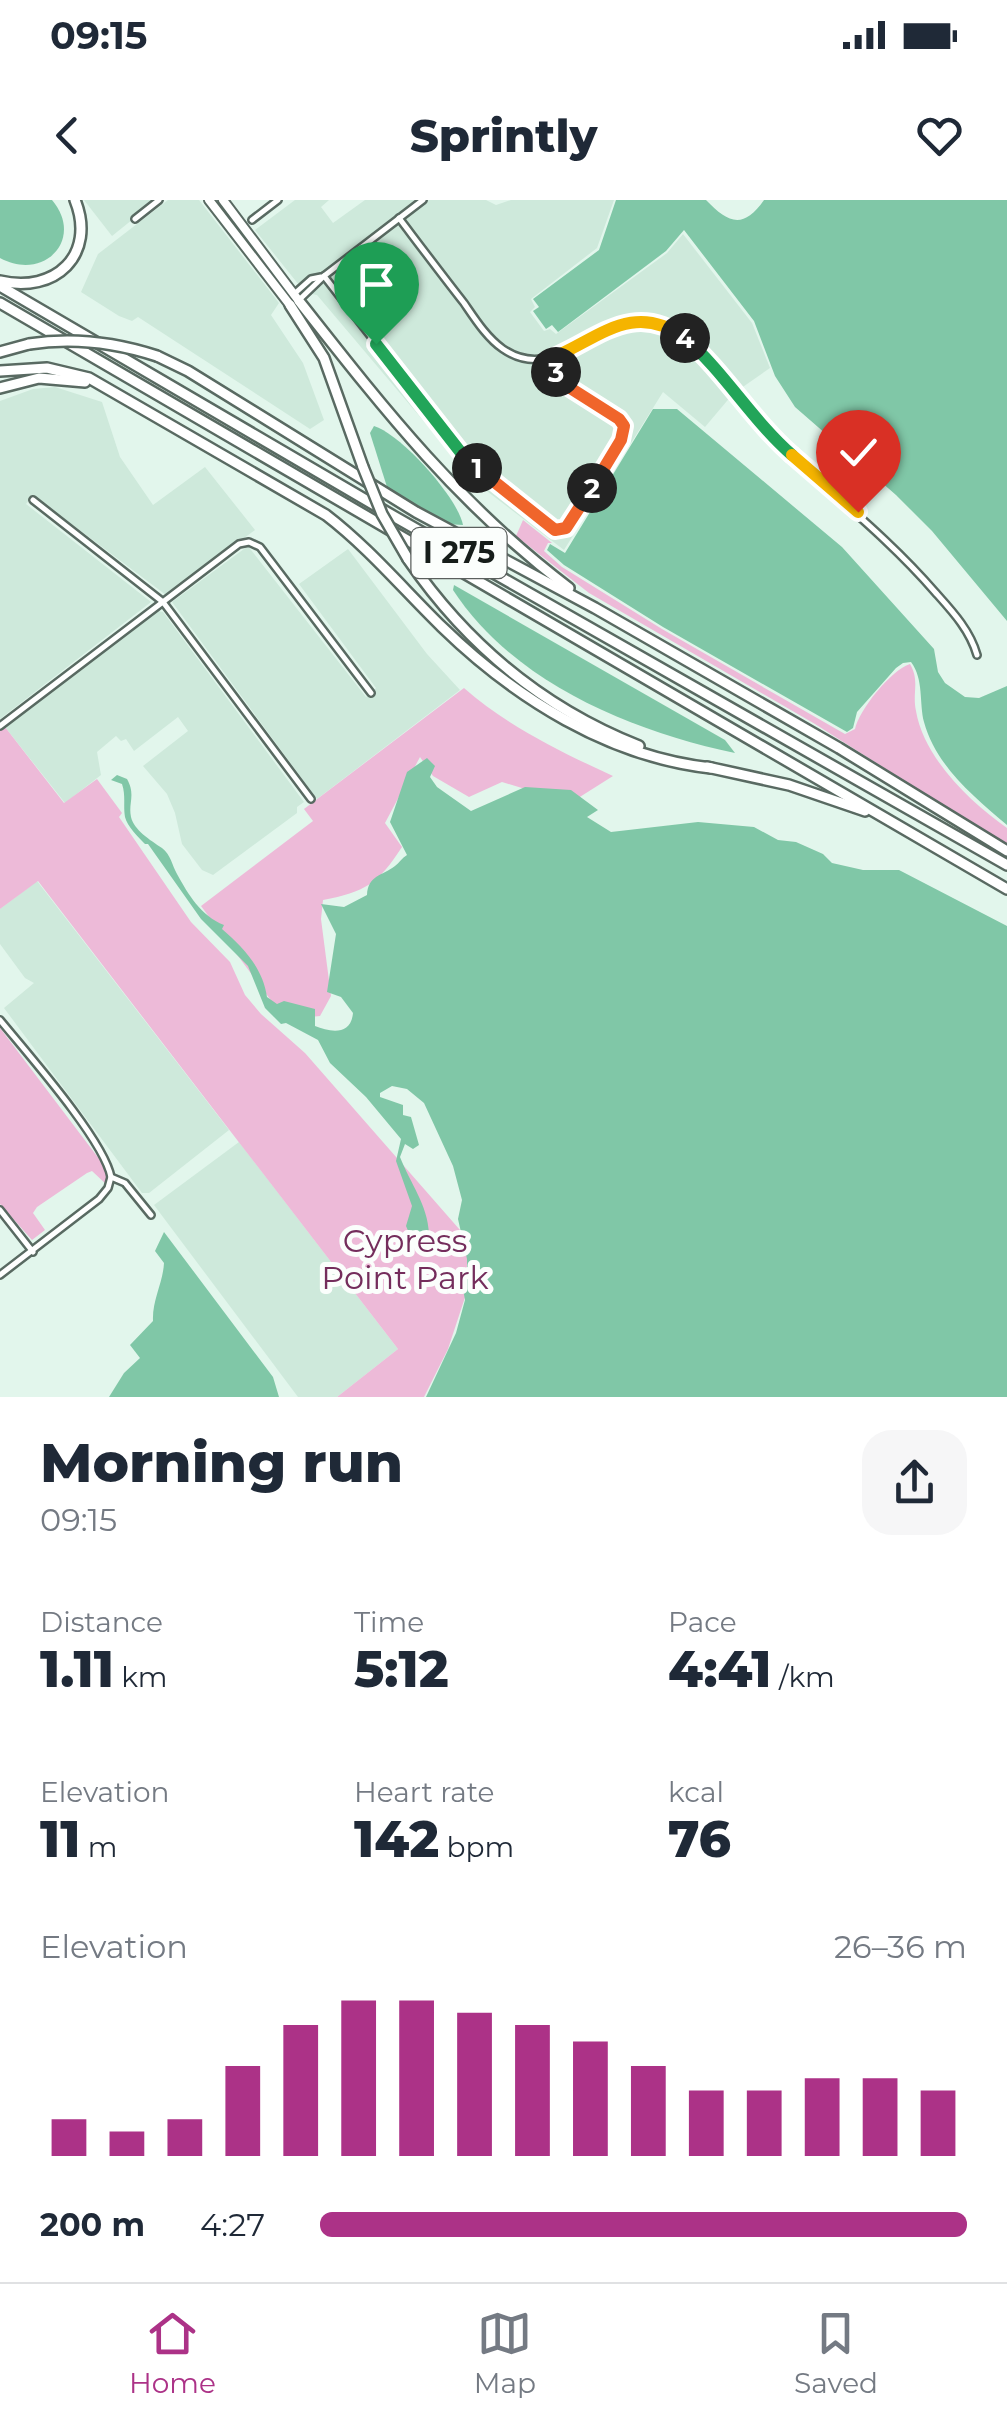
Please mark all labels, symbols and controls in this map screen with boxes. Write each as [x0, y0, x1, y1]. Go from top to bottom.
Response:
text: 09:15 [50, 12, 147, 59]
icon: back [40, 108, 95, 163]
text: Sprintly [410, 108, 597, 163]
icon: heart [912, 108, 967, 163]
pin [334, 242, 419, 345]
icon: arrive [349, 257, 404, 312]
pin: 4 [660, 313, 710, 363]
text: 4 [675, 321, 695, 355]
pin: 3 [531, 347, 581, 397]
text: 3 [548, 355, 564, 389]
pin [816, 410, 901, 513]
icon: check [831, 425, 886, 480]
pin: 1 [452, 443, 502, 493]
text: 1 [472, 451, 482, 485]
pin: 2 [567, 463, 617, 513]
text: 2 [584, 471, 600, 505]
road number: I 275 [412, 528, 506, 578]
park label: Cypress Point Park [321, 1221, 489, 1297]
text: Morning run [40, 1429, 403, 1496]
button: share [862, 1430, 967, 1535]
text: 09:15 [40, 1500, 117, 1539]
text: Distance [40, 1605, 163, 1639]
text: Time [354, 1605, 424, 1639]
text: Pace [668, 1605, 737, 1639]
text: 1.11 [40, 1639, 114, 1700]
text: 5:12 [354, 1639, 449, 1700]
text: 4:41 [668, 1639, 772, 1700]
text: km [114, 1660, 168, 1694]
text: /km [772, 1660, 835, 1694]
text: Elevation [40, 1775, 169, 1809]
text: Heart rate [354, 1775, 495, 1809]
text: kcal [668, 1775, 724, 1809]
text: 11 [40, 1809, 81, 1870]
text: 142 [354, 1809, 439, 1870]
text: 76 [668, 1809, 731, 1870]
text: m [81, 1830, 118, 1864]
text: bpm [439, 1830, 514, 1864]
text: Elevation [40, 1927, 188, 1966]
text: 26–36 m [834, 1927, 967, 1966]
text: 200 m [40, 2205, 145, 2244]
text: 4:27 [200, 2205, 265, 2244]
tab: Home [129, 2306, 216, 2400]
tab: Map [474, 2306, 536, 2400]
tab: Saved [794, 2306, 878, 2400]

